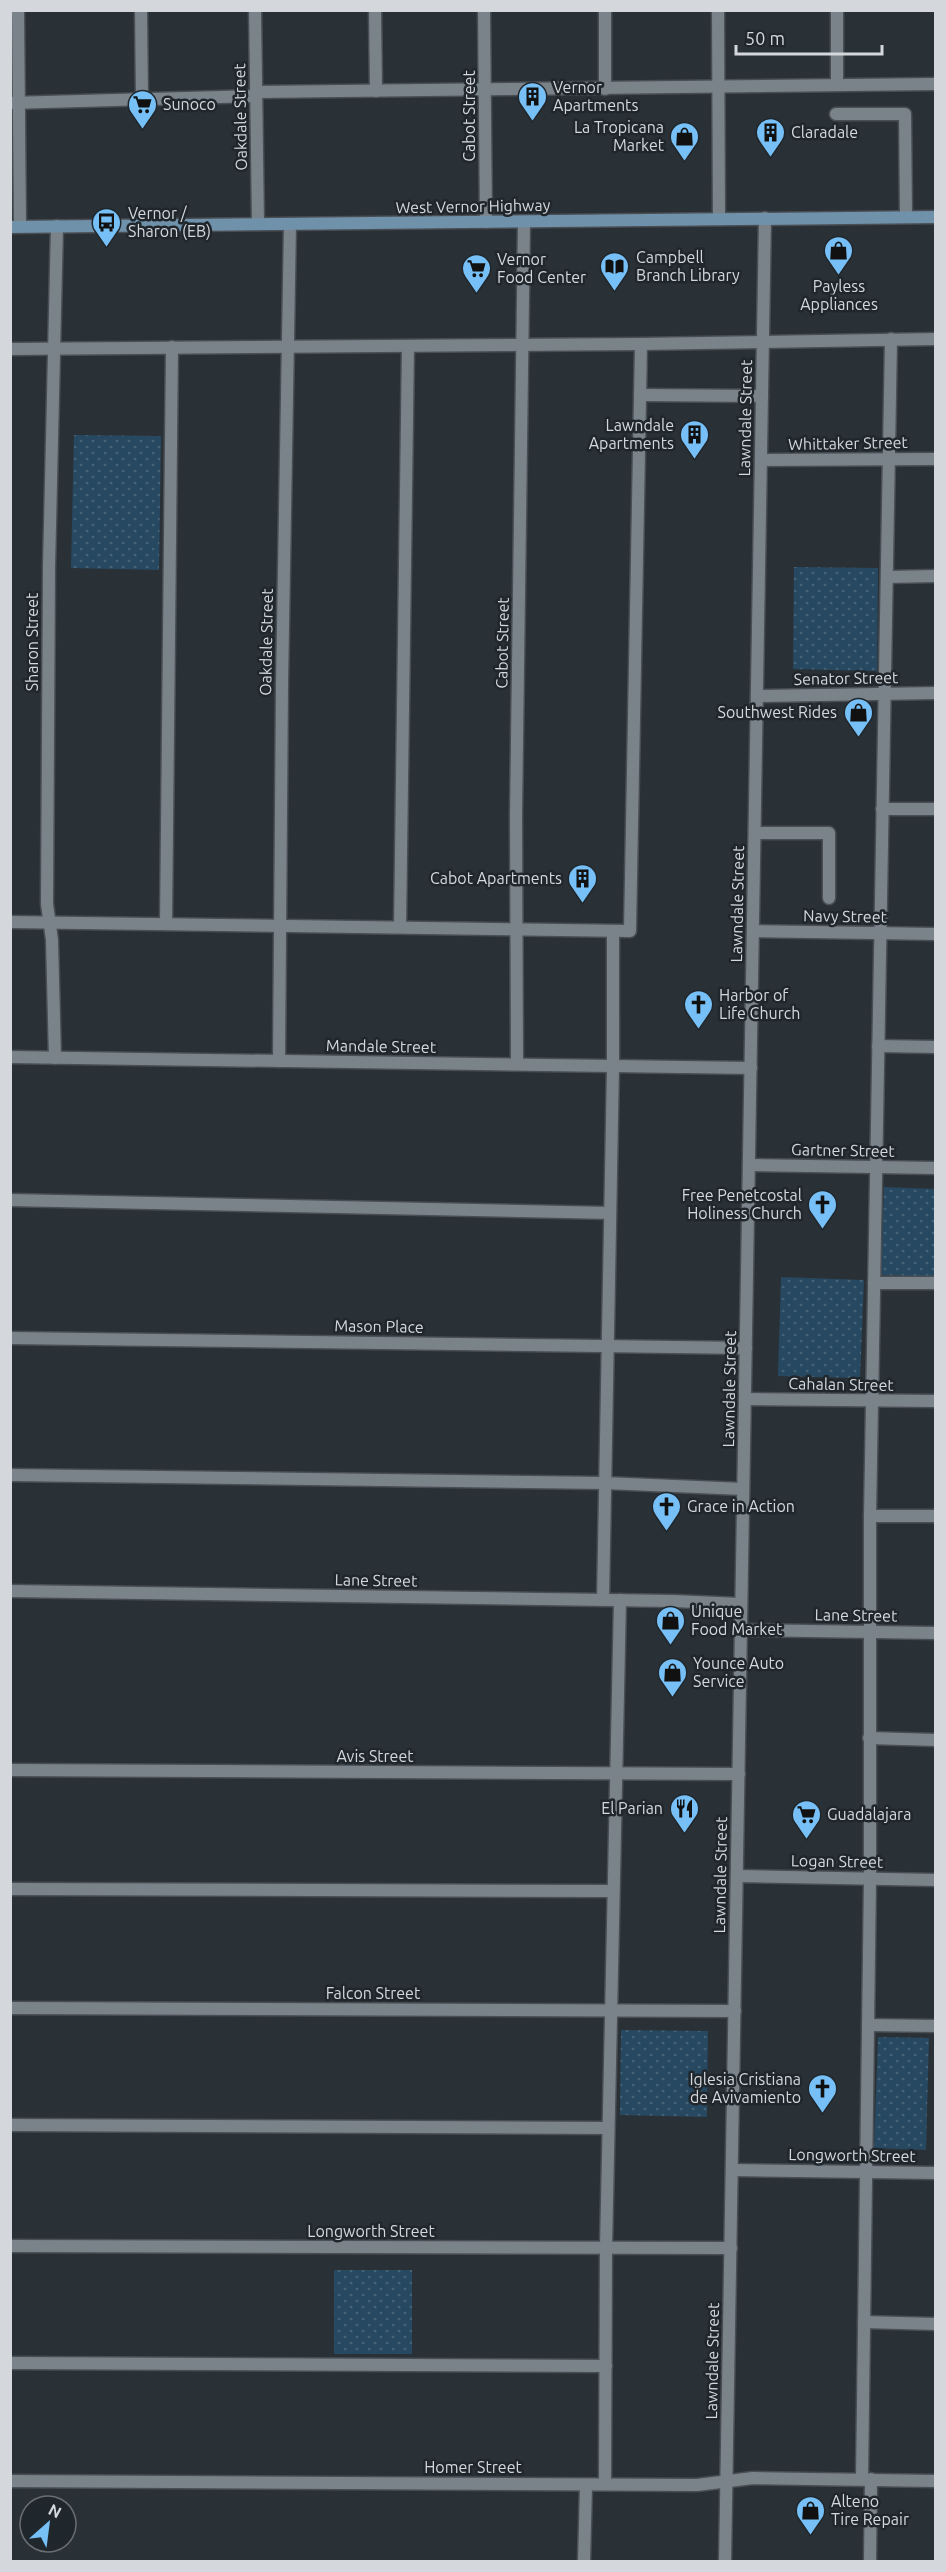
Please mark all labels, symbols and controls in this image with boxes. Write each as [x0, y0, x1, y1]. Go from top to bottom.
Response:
scale bar [736, 18, 882, 56]
text: 50 m [745, 28, 785, 48]
street label: Oakdale Street [230, 62, 250, 171]
street label: Cabot Street [460, 70, 478, 162]
place label: Vernor Apartments [553, 78, 638, 114]
building icon: Vernor Apartments [516, 80, 548, 122]
supermarket icon: Sunoco [126, 88, 158, 130]
place label: Sunoco [163, 95, 216, 113]
building icon: Claradale [754, 116, 786, 158]
place label: La Tropicana Market [574, 118, 665, 154]
shop icon: La Tropicana Market [669, 120, 701, 162]
place label: Claradale [791, 123, 858, 141]
street label: West Vernor Highway [396, 196, 551, 216]
place label: Vernor / Sharon (EB) [128, 204, 211, 241]
bus stop icon: Vernor / Sharon (EB) [91, 206, 123, 248]
shop icon: Payless Appliances [823, 234, 855, 276]
place label: Campbell Branch Library [636, 248, 740, 284]
place label: Vernor Food Center [497, 250, 586, 286]
library icon: Campbell Branch Library [599, 250, 631, 292]
supermarket icon: Vernor Food Center [460, 252, 492, 294]
place label: Payless Appliances [800, 277, 878, 313]
street label: Lawndale Street [735, 359, 755, 477]
place label: Lawndale Apartments [589, 416, 674, 452]
building icon: Lawndale Apartments [679, 418, 711, 460]
street label: Whittaker Street [788, 433, 909, 453]
street label: Oakdale Street [256, 587, 276, 696]
street label: Sharon Street [23, 592, 41, 691]
street label: Cabot Street [492, 596, 512, 689]
street label: Senator Street [794, 668, 899, 688]
shop icon: Southwest Rides [842, 696, 874, 738]
place label: Southwest Rides [718, 703, 837, 721]
street label: Lawndale Street [727, 845, 747, 963]
building icon: Cabot Apartments [567, 862, 599, 904]
place label: Cabot Apartments [430, 869, 562, 887]
street label: Navy Street [803, 906, 888, 926]
place label: Harbor of Life Church [719, 986, 800, 1022]
church icon: Harbor of Life Church [682, 988, 714, 1030]
street label: Mandale Street [326, 1036, 437, 1056]
street label: Gartner Street [791, 1140, 896, 1160]
place label: Free Penetcostal Holiness Church [682, 1186, 802, 1222]
church icon: Free Penetcostal Holiness Church [807, 1188, 839, 1230]
street label: Mason Place [334, 1316, 424, 1336]
street label: Lawndale Street [719, 1330, 739, 1448]
street label: Cahalan Street [788, 1374, 895, 1394]
church icon: Grace in Action [650, 1490, 682, 1532]
place label: Grace in Action [687, 1497, 795, 1515]
street label: Lane Street [334, 1570, 418, 1590]
place label: Unique Food Market [691, 1602, 783, 1638]
shop icon: Unique Food Market [654, 1604, 686, 1646]
street label: Lane Street [814, 1605, 898, 1625]
place label: Younce Auto Service [693, 1654, 784, 1690]
shop icon: Younce Auto Service [656, 1656, 688, 1698]
street label: Avis Street [336, 1747, 414, 1765]
restaurant icon: El Parian [668, 1792, 700, 1834]
supermarket icon: Guadalajara [790, 1798, 822, 1840]
place label: El Parian [601, 1799, 663, 1817]
place label: Guadalajara [827, 1805, 911, 1823]
street label: Lawndale Street [710, 1816, 730, 1934]
street label: Logan Street [791, 1851, 884, 1871]
street label: Falcon Street [326, 1984, 421, 2002]
place label: Iglesia Cristiana de Avivamiento [689, 2070, 801, 2106]
church icon: Iglesia Cristiana de Avivamiento [806, 2072, 838, 2114]
street label: Longworth Street [788, 2145, 917, 2165]
street label: Longworth Street [307, 2222, 435, 2240]
street label: Lawndale Street [702, 2302, 722, 2420]
street label: Homer Street [424, 2458, 522, 2476]
place label: Alteno Tire Repair [831, 2492, 909, 2528]
north arrow [18, 2494, 78, 2554]
shop icon: Alteno Tire Repair [794, 2494, 826, 2536]
text: N [46, 2500, 65, 2522]

